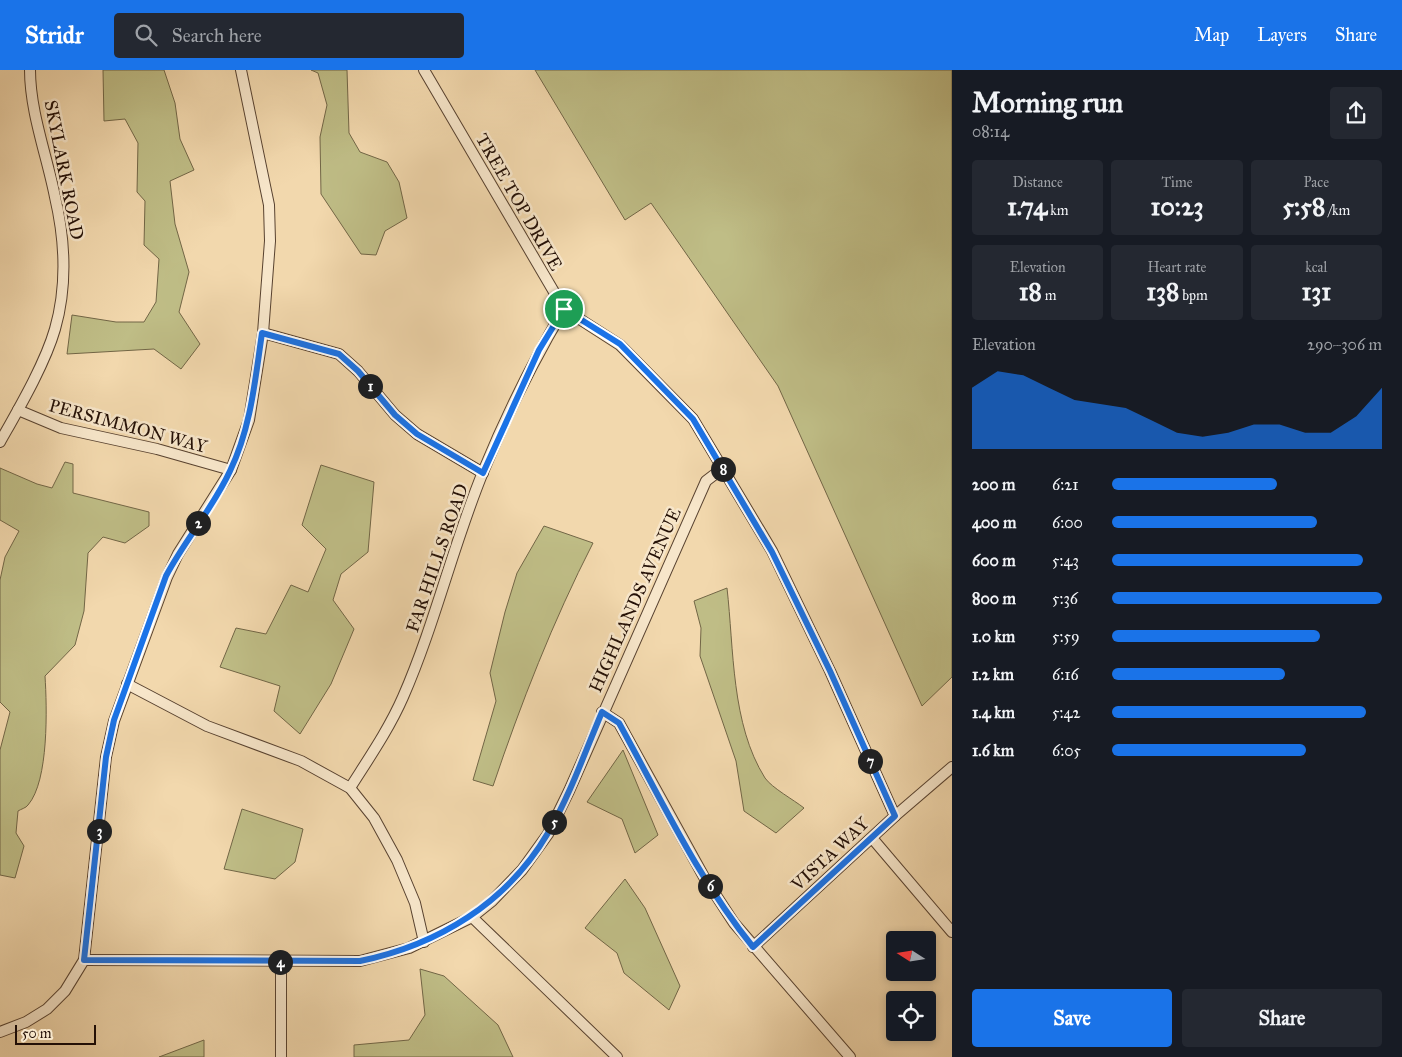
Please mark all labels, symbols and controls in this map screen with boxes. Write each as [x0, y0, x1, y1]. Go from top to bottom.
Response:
search box [114, 13, 464, 58]
text: Stridr [25, 20, 84, 50]
icon: search [132, 21, 160, 49]
text: Search here [172, 24, 262, 47]
text: Map [1194, 24, 1229, 46]
text: Layers [1257, 24, 1307, 46]
text: Share [1335, 24, 1377, 46]
text: Morning run [972, 85, 1123, 120]
button: share [1330, 87, 1382, 139]
street label: SKYLARK ROAD [40, 98, 88, 242]
text: 08:14 [972, 122, 1009, 141]
street label: TREE TOP DRIVE [471, 130, 567, 274]
text: Distance [1013, 174, 1063, 191]
text: Time [1161, 174, 1192, 191]
text: Pace [1304, 174, 1329, 191]
text: 1.74 [1007, 191, 1047, 222]
text: 10:23 [1151, 191, 1203, 222]
text: 5:58 [1282, 191, 1325, 222]
text: km [1047, 202, 1068, 219]
text: /km [1325, 202, 1350, 219]
text: Elevation [1010, 259, 1065, 276]
text: Heart rate [1148, 259, 1206, 276]
text: kcal [1305, 259, 1327, 276]
text: 18 [1019, 276, 1042, 307]
text: 138 [1146, 276, 1179, 307]
text: 131 [1301, 276, 1331, 307]
text: m [1042, 287, 1057, 304]
text: bpm [1179, 287, 1208, 304]
pin [543, 288, 585, 330]
icon: arrive [550, 295, 578, 323]
text: Elevation [972, 335, 1036, 354]
text: 290–306 m [1307, 335, 1382, 354]
pin: 1 [358, 374, 382, 398]
text: 1 [368, 378, 373, 395]
street label: PERSIMMON WAY [46, 394, 210, 458]
pin: 8 [710, 456, 736, 482]
text: 8 [720, 461, 727, 478]
text: 200 m [972, 475, 1015, 494]
text: 6:21 [1052, 475, 1078, 494]
street label: FAR HILLS ROAD [401, 481, 473, 635]
street label: HIGHLANDS AVENUE [584, 504, 686, 696]
pin: 2 [186, 510, 210, 536]
text: 400 m [972, 513, 1016, 532]
text: 6:00 [1052, 513, 1083, 532]
text: 2 [195, 515, 202, 532]
text: 600 m [972, 551, 1016, 570]
text: 5:43 [1052, 551, 1079, 570]
text: 800 m [972, 589, 1016, 608]
text: 5:36 [1052, 589, 1078, 608]
text: 1.0 km [972, 627, 1015, 646]
text: 5:59 [1052, 627, 1080, 646]
text: 1.2 km [972, 665, 1014, 684]
text: 6:16 [1052, 665, 1079, 684]
text: 1.4 km [972, 703, 1015, 722]
text: 5:42 [1052, 703, 1080, 722]
text: 1.6 km [972, 741, 1014, 760]
text: 6:05 [1052, 741, 1081, 760]
pin: 7 [858, 748, 882, 774]
text: 7 [867, 753, 874, 770]
pin: 5 [542, 810, 566, 834]
street label: VISTA WAY [786, 812, 874, 896]
text: 5 [551, 814, 558, 831]
pin: 3 [86, 818, 112, 844]
text: 3 [97, 823, 102, 840]
pin: 6 [698, 874, 722, 898]
text: 6 [707, 878, 714, 895]
north arrow [886, 931, 936, 981]
map controls [886, 931, 936, 1041]
pin: 4 [268, 950, 292, 974]
text: 4 [277, 954, 284, 971]
button: Save [972, 989, 1172, 1047]
button: Share [1182, 989, 1382, 1047]
button: locate [886, 991, 936, 1041]
scale bar [15, 1022, 96, 1045]
text: 50 m [22, 1025, 51, 1042]

